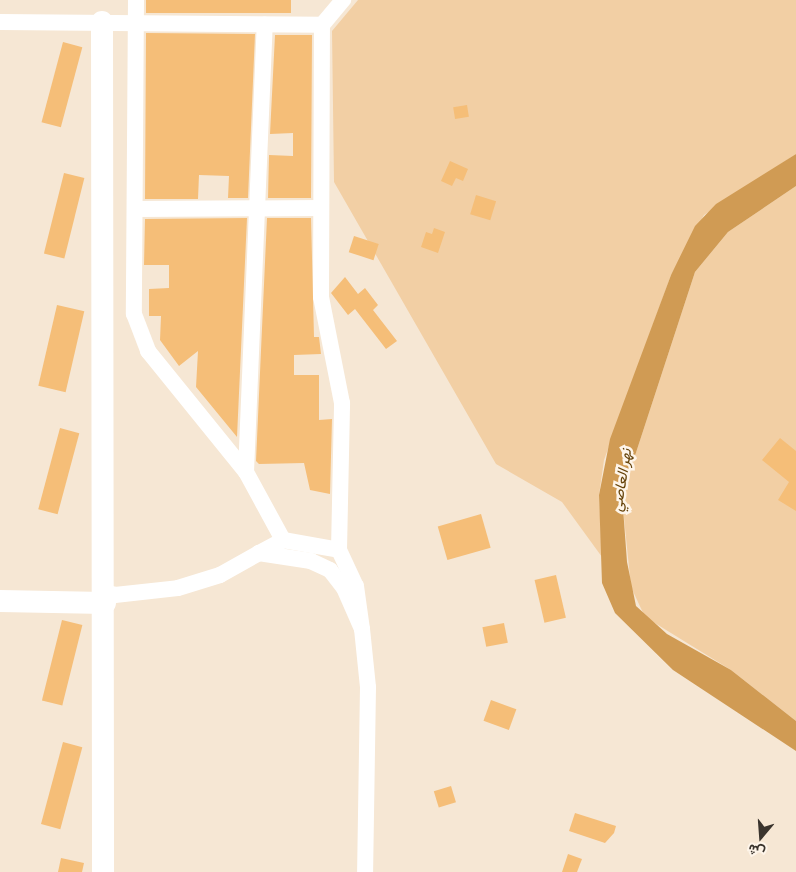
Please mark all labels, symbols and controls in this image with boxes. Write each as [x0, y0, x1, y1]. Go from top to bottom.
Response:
water label: نهر العاصي [607, 447, 635, 513]
north arrow [736, 812, 786, 862]
text: ش [746, 841, 767, 862]

